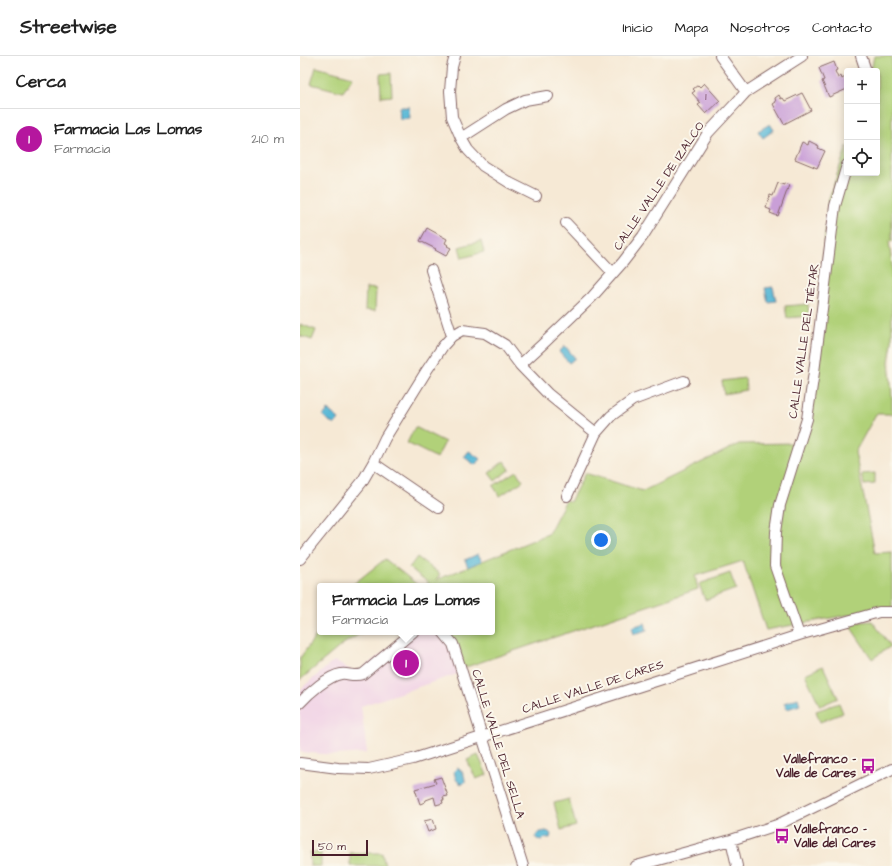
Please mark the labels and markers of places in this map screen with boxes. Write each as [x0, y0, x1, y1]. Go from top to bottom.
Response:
pin: 1 [393, 648, 419, 678]
place label: Vallefranco - Valle de Cares [775, 751, 856, 782]
bus stop icon: Vallefranco - Valle de Cares [859, 757, 877, 775]
place label: Vallefranco - Valle del Cares [793, 821, 876, 852]
bus stop icon: Vallefranco - Valle del Cares [773, 827, 791, 845]

